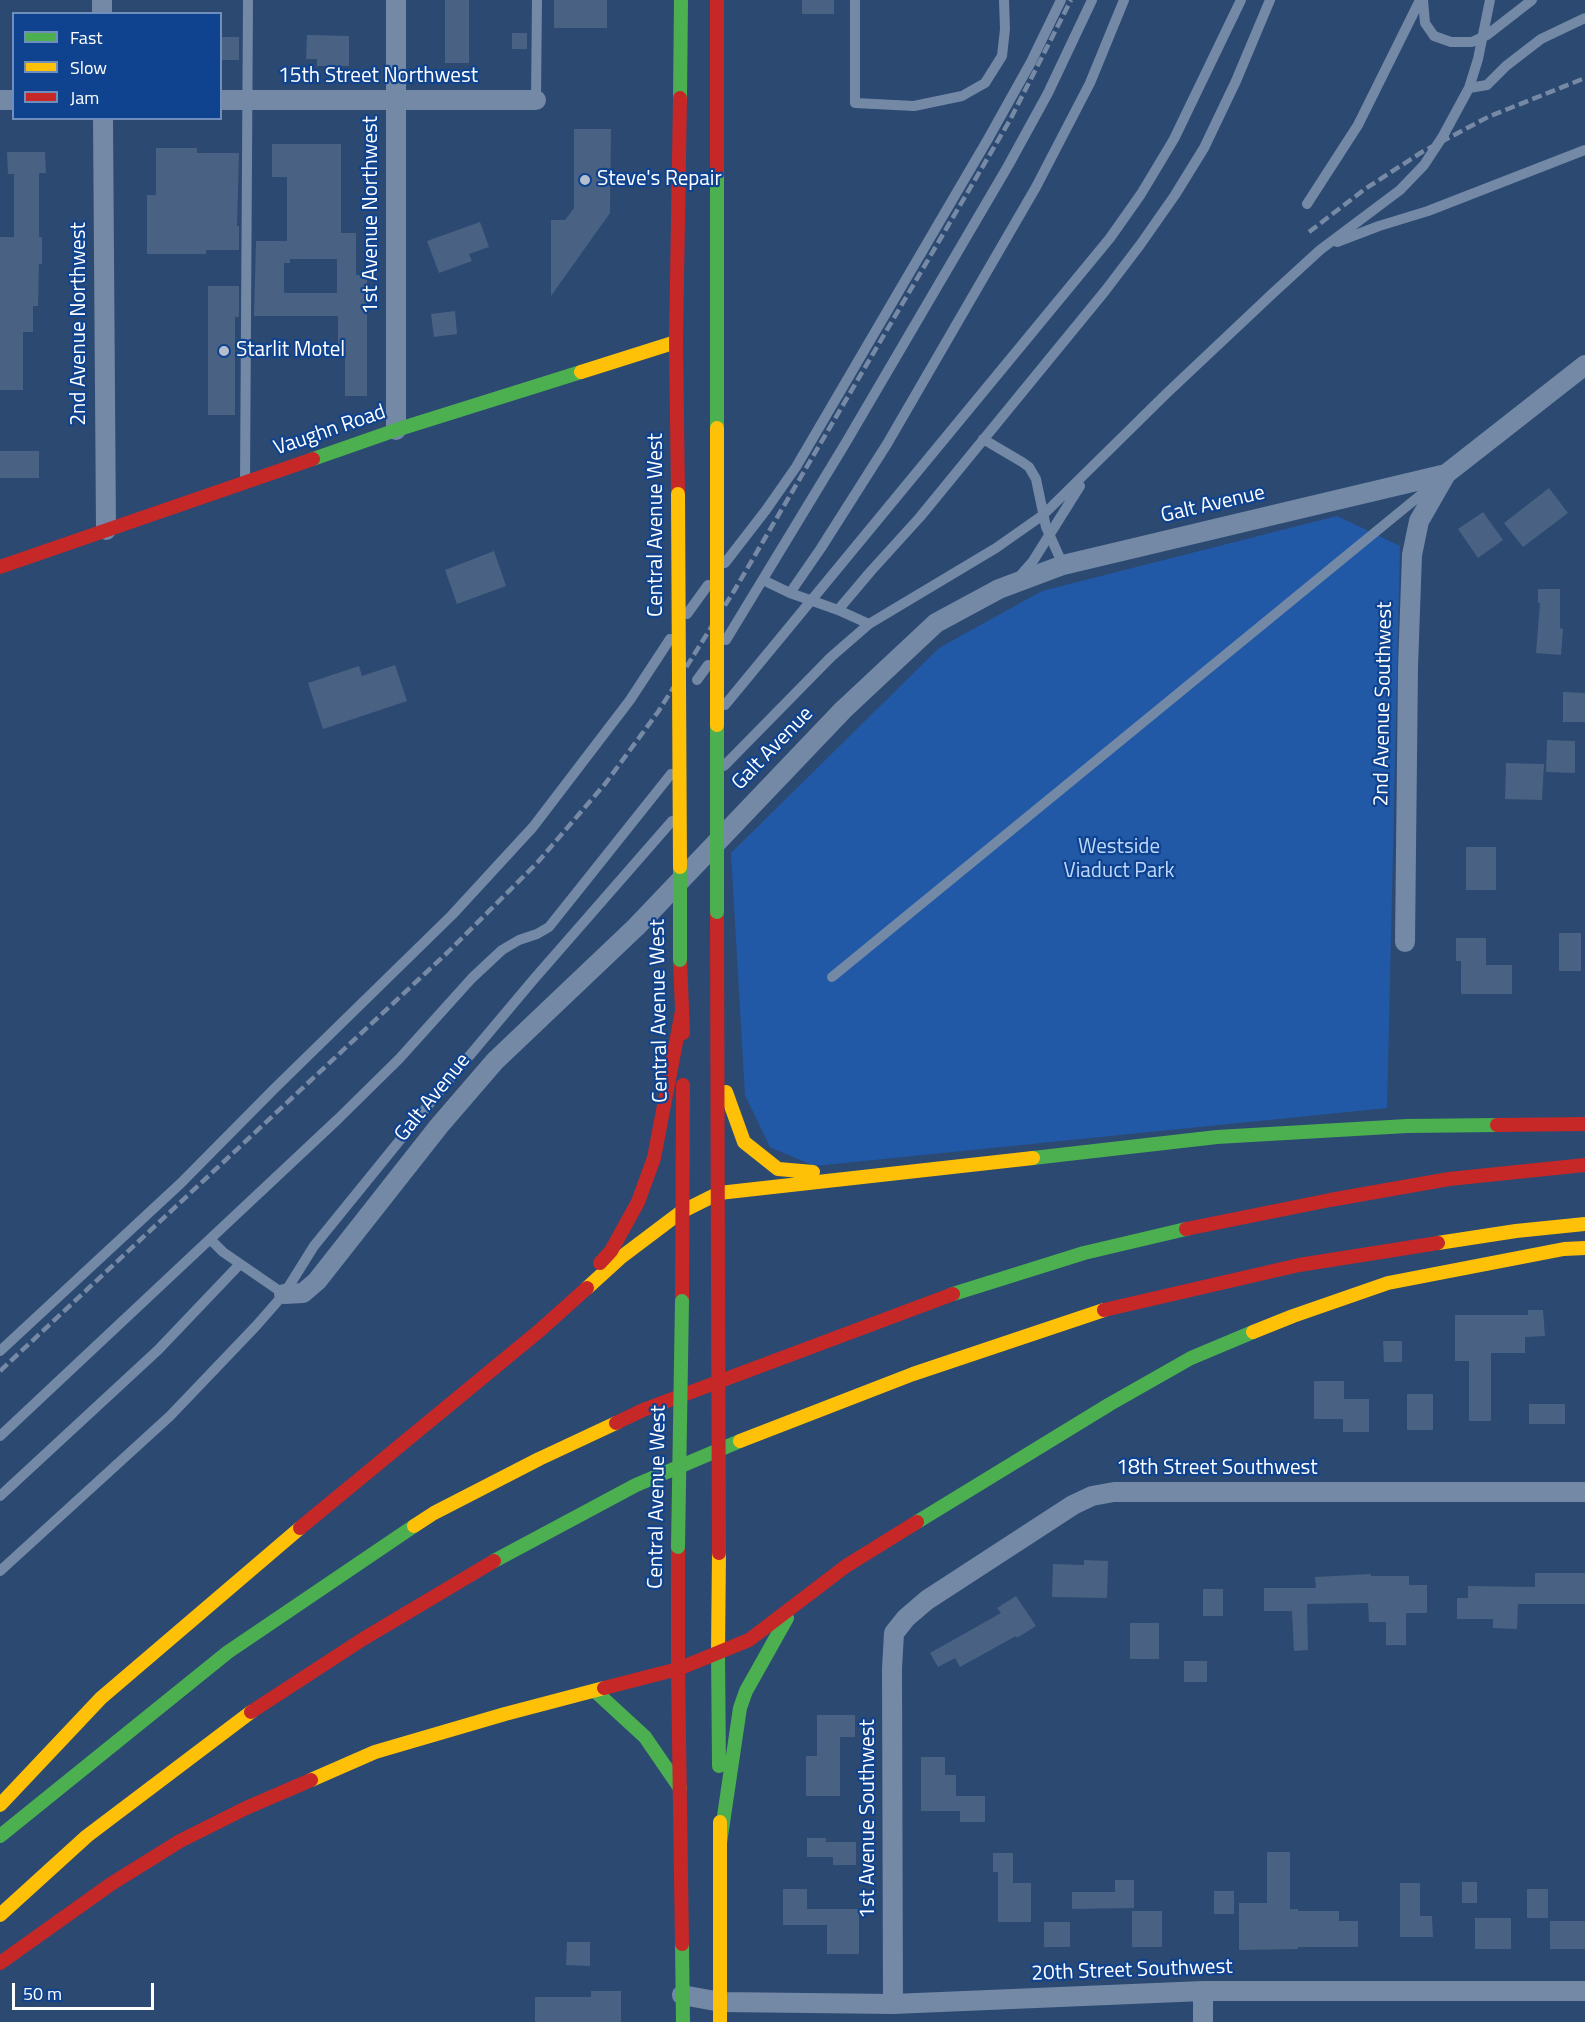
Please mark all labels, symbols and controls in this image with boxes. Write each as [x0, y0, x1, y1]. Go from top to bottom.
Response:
legend [12, 12, 222, 120]
text: Fast [70, 24, 103, 51]
text: Slow [70, 54, 107, 81]
street label: 15th Street Northwest [278, 64, 478, 90]
text: Jam [70, 84, 99, 111]
street label: 1st Avenue Northwest [359, 116, 385, 314]
place label: Steve's Repair [597, 167, 722, 193]
marker: Steve's Repair [578, 173, 592, 187]
street label: 2nd Avenue Northwest [67, 222, 93, 426]
place label: Starlit Motel [236, 338, 345, 364]
marker: Starlit Motel [217, 344, 231, 358]
street label: Vaughn Road [271, 400, 389, 462]
street label: Central Avenue West [644, 433, 670, 617]
street label: Galt Avenue [1159, 481, 1267, 529]
street label: 2nd Avenue Southwest [1370, 601, 1398, 807]
street label: Galt Avenue [727, 702, 819, 796]
park label: Westside Viaduct Park [1064, 835, 1174, 885]
street label: Central Avenue West [646, 919, 674, 1103]
street label: Galt Avenue [390, 1049, 476, 1147]
street label: Central Avenue West [644, 1405, 672, 1589]
street label: 18th Street Southwest [1116, 1456, 1318, 1482]
street label: 1st Avenue Southwest [856, 1719, 882, 1919]
street label: 20th Street Southwest [1031, 1955, 1233, 1987]
scale bar [15, 1971, 158, 2009]
text: 50 m [23, 1980, 62, 2007]

